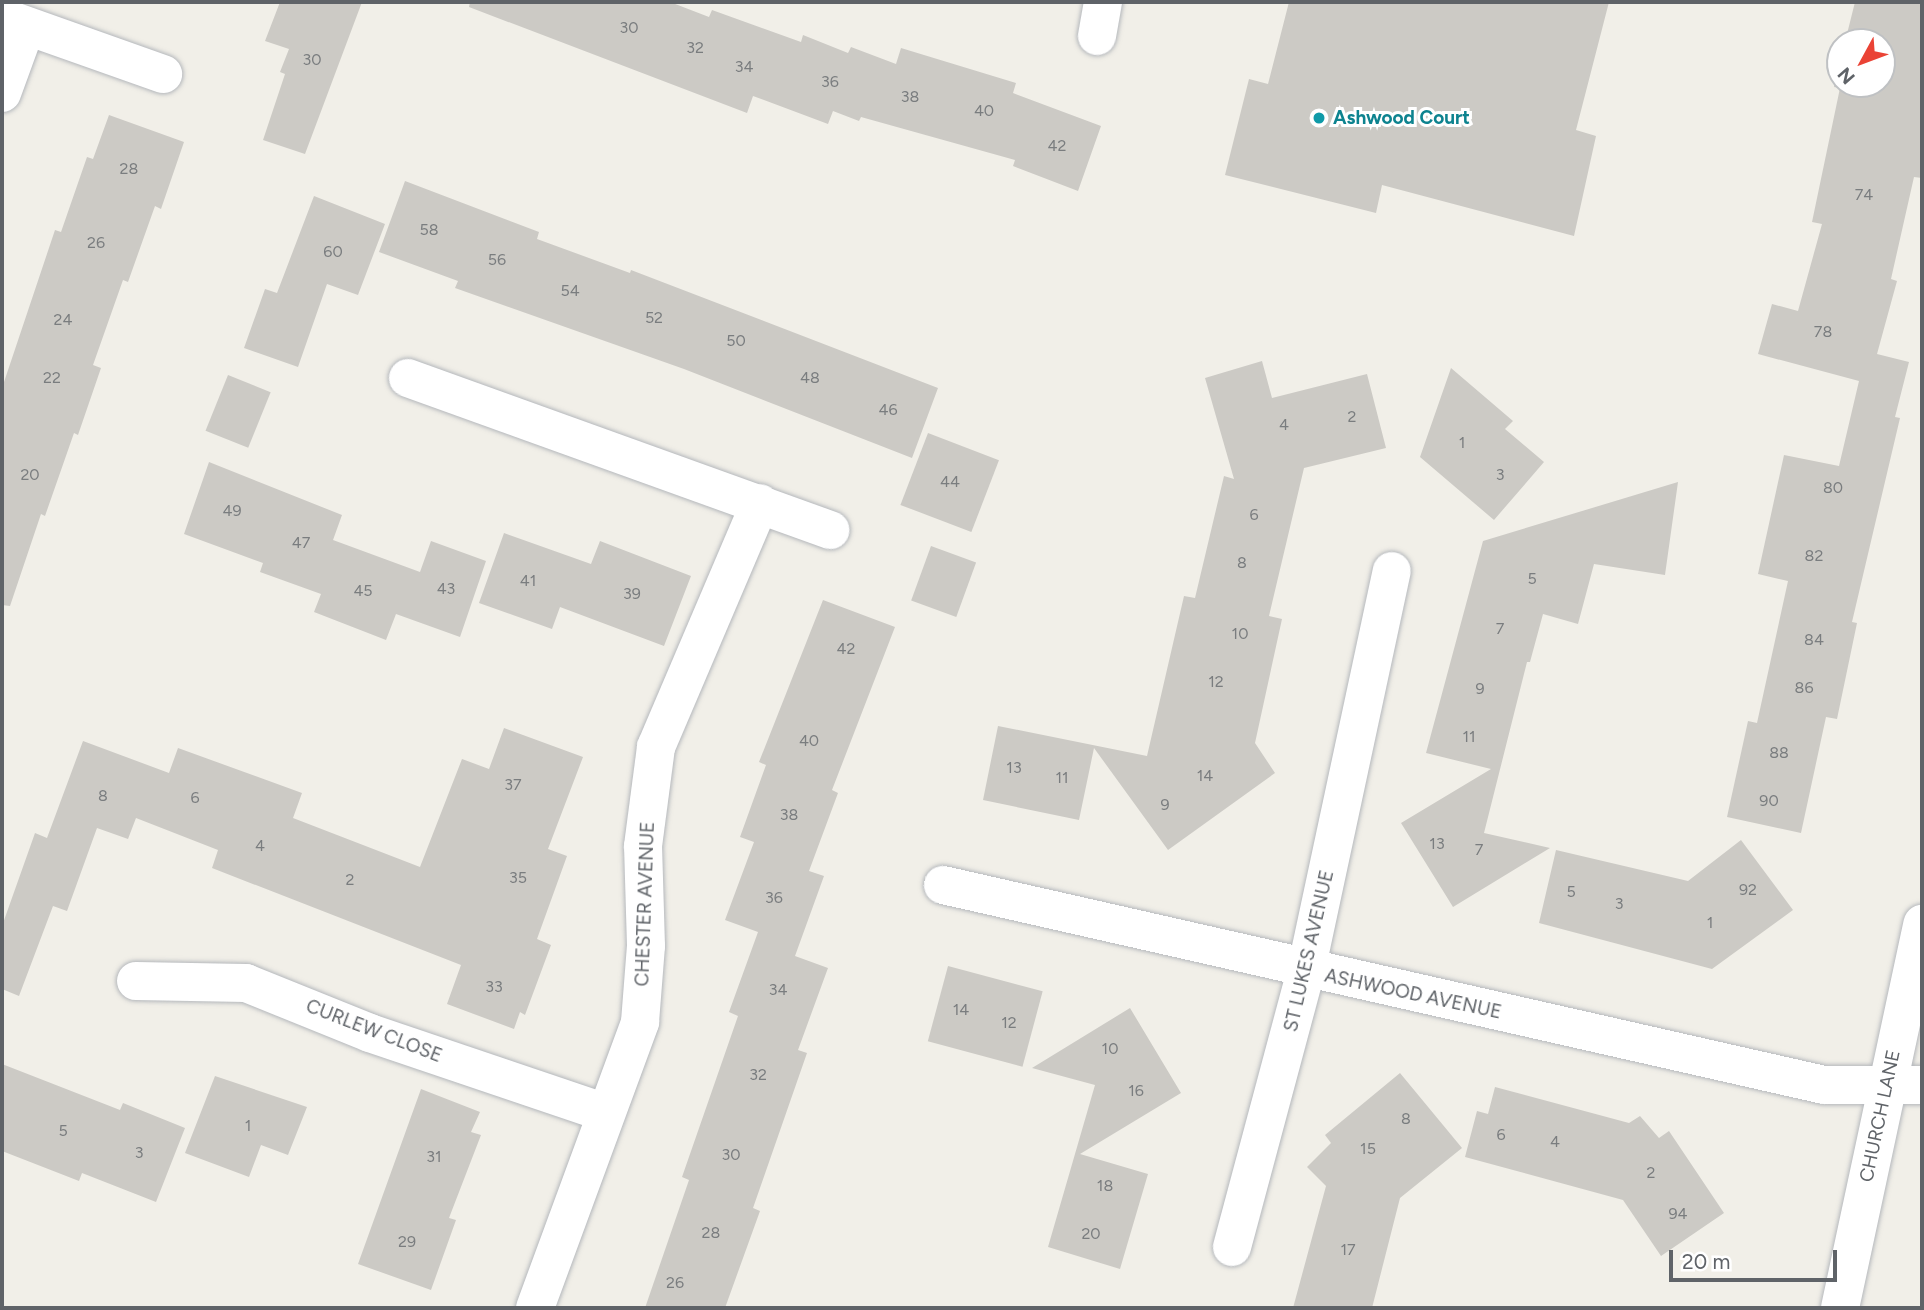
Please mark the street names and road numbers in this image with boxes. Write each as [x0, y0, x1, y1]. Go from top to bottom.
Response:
street label: CHESTER AVENUE [631, 821, 659, 987]
street label: ST LUKES AVENUE [1279, 868, 1339, 1034]
street label: ASHWOOD AVENUE [1323, 964, 1503, 1024]
street label: CURLEW CLOSE [303, 995, 445, 1067]
street label: CHURCH LANE [1855, 1048, 1905, 1184]

